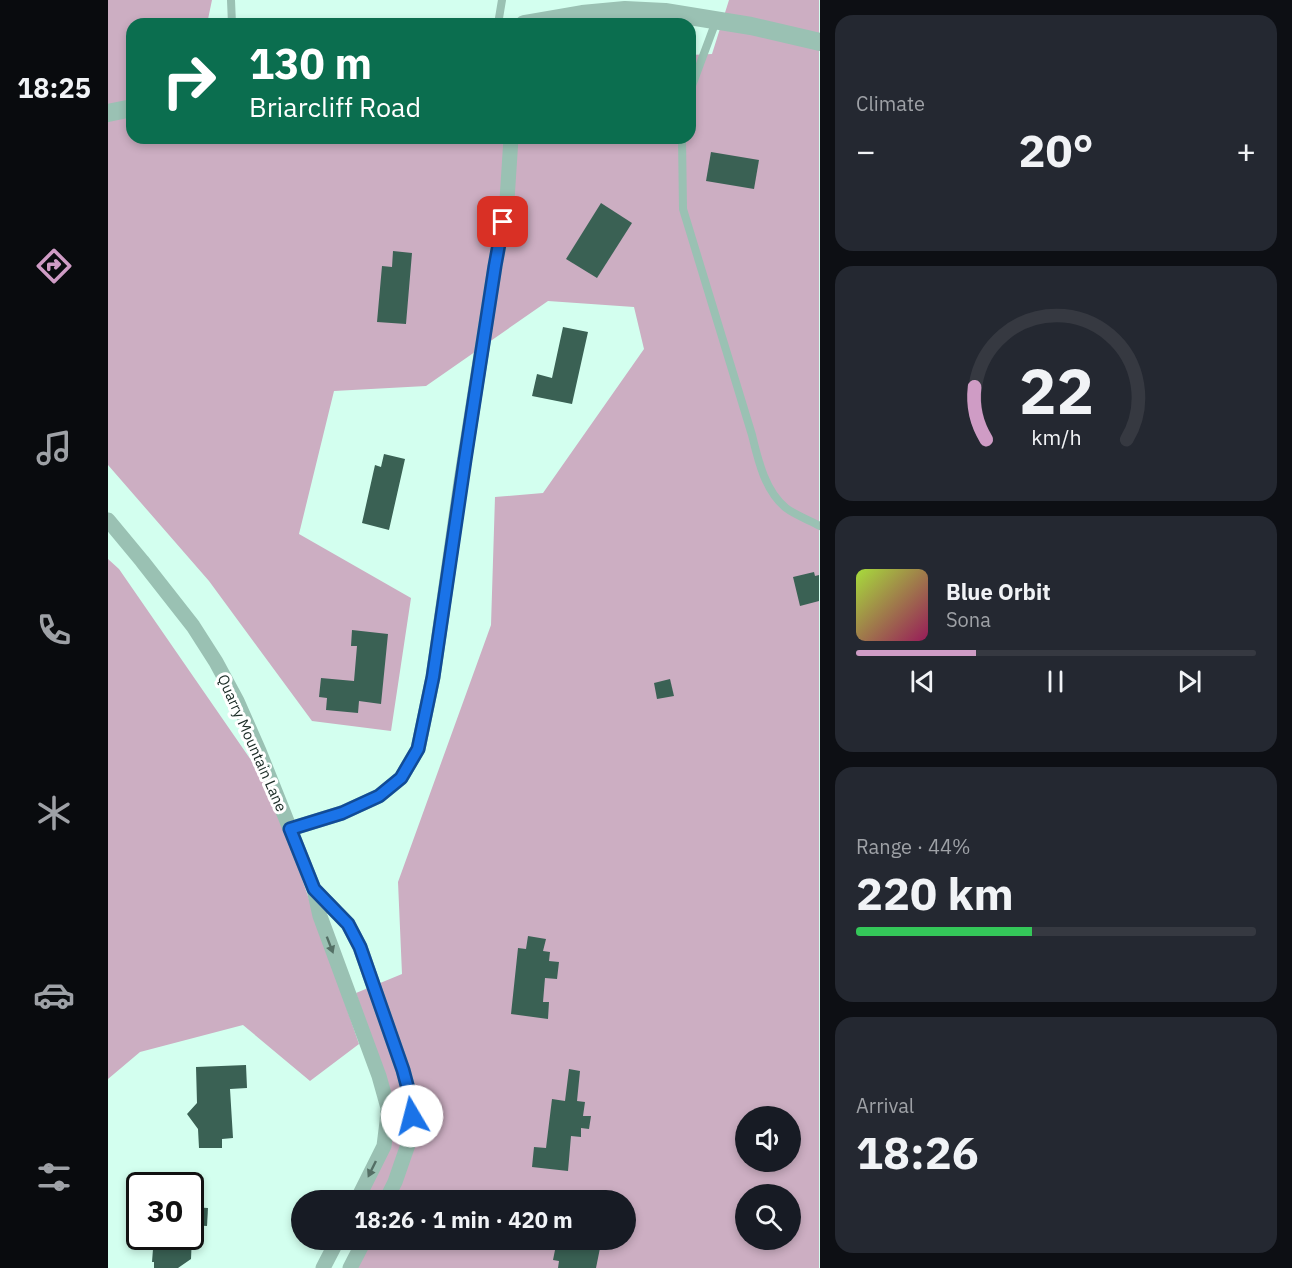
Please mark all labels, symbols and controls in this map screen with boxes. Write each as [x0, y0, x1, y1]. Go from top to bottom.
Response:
text: 130 m [249, 36, 372, 91]
icon: right [150, 42, 228, 120]
text: 18:25 [17, 70, 91, 105]
text: Briarcliff Road [249, 89, 421, 124]
text: Climate [856, 90, 925, 117]
text: 20° [1018, 121, 1094, 179]
text: − [856, 129, 876, 172]
text: + [1236, 129, 1256, 172]
pin [477, 196, 528, 247]
icon: arrive [486, 205, 519, 238]
icon: directions [33, 245, 75, 287]
text: 22 [1019, 351, 1093, 432]
text: km/h [1031, 424, 1081, 452]
icon: music [33, 427, 75, 469]
text: Blue Orbit [946, 577, 1051, 606]
text: Sona [946, 606, 991, 633]
icon: phone [33, 609, 75, 651]
icon: previous [906, 665, 939, 698]
icon: pause [1039, 665, 1072, 698]
icon: next [1173, 665, 1206, 698]
street label: Quarry Mountain Lane [214, 671, 291, 814]
icon: climate [33, 792, 75, 834]
text: Range · 44% [856, 833, 971, 860]
text: 220 km [856, 864, 1014, 922]
one-way arrow [326, 936, 336, 954]
icon: car [33, 974, 75, 1016]
position arrow [380, 1084, 444, 1148]
text: Arrival [856, 1092, 914, 1119]
map controls [735, 1106, 801, 1250]
button: sound [735, 1106, 801, 1172]
text: 18:26 [856, 1123, 979, 1181]
icon: filters [33, 1156, 75, 1198]
one-way arrow [368, 1161, 377, 1178]
speed limit sign: 30 [126, 1172, 204, 1250]
button: search [735, 1184, 801, 1250]
text: 18:26 · 1 min · 420 m [354, 1205, 573, 1234]

